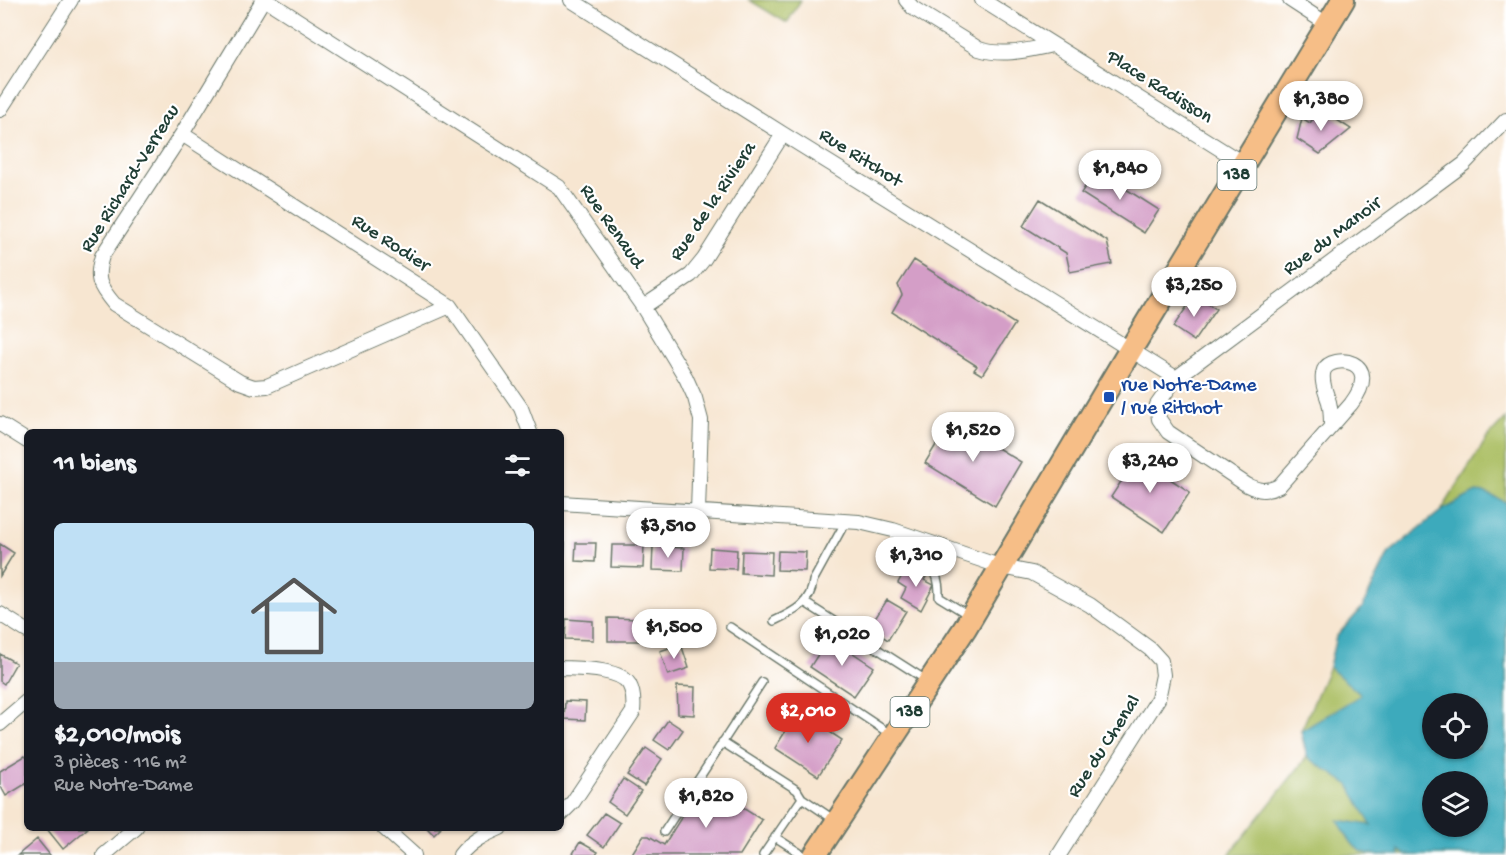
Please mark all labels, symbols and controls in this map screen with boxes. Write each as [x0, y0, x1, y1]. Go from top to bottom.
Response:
street label: Place Radisson [1101, 46, 1217, 130]
pin: $1,380 [1272, 81, 1370, 132]
text: $1,380 [1293, 89, 1349, 112]
street label: Rue Richard-Verreau [76, 100, 186, 257]
street label: Rue Ritchot [814, 124, 908, 195]
street label: Rue de la Riviera [666, 137, 763, 266]
pin: $1,840 [1071, 150, 1169, 201]
text: $1,840 [1092, 158, 1148, 181]
road number: 138 [1218, 160, 1256, 190]
street label: Rue Renaud [574, 180, 650, 275]
street label: Rue du Manoir [1279, 191, 1388, 281]
street label: Rue Rodier [346, 210, 435, 279]
pin: $3,250 [1145, 267, 1243, 318]
text: $3,250 [1165, 275, 1223, 298]
place label: rue Notre-Dame / rue Ritchot [1121, 375, 1257, 421]
marker: rue Notre-Dame / rue Ritchot [1102, 390, 1116, 404]
pin: $1,520 [924, 412, 1022, 463]
text: $1,520 [945, 420, 1001, 443]
pin: $3,240 [1101, 443, 1199, 494]
icon: filters [501, 449, 534, 482]
text: 11 biens [54, 450, 136, 481]
text: $3,240 [1122, 451, 1178, 474]
pin: $3,510 [619, 508, 717, 559]
text: $3,510 [640, 516, 696, 539]
pin: $1,310 [867, 537, 965, 588]
text: $1,310 [889, 545, 943, 568]
icon: home [240, 562, 348, 670]
pin: $1,500 [625, 609, 723, 660]
pin: $1,020 [793, 616, 891, 667]
text: $1,500 [646, 617, 702, 640]
text: $1,020 [814, 624, 870, 647]
street label: Rue du Chenal [1063, 691, 1147, 803]
pin: $2,010 [759, 693, 857, 744]
map controls [1422, 693, 1488, 837]
button: locate [1422, 693, 1488, 759]
road number: 138 [890, 697, 930, 727]
text: $2,010 [780, 701, 836, 724]
text: $2,010/mois [54, 721, 180, 752]
text: 3 pièces · 116 m² [54, 752, 187, 775]
button: layers [1422, 771, 1488, 837]
text: Rue Notre-Dame [54, 775, 193, 798]
pin: $1,820 [657, 778, 755, 829]
text: $1,820 [678, 786, 734, 809]

